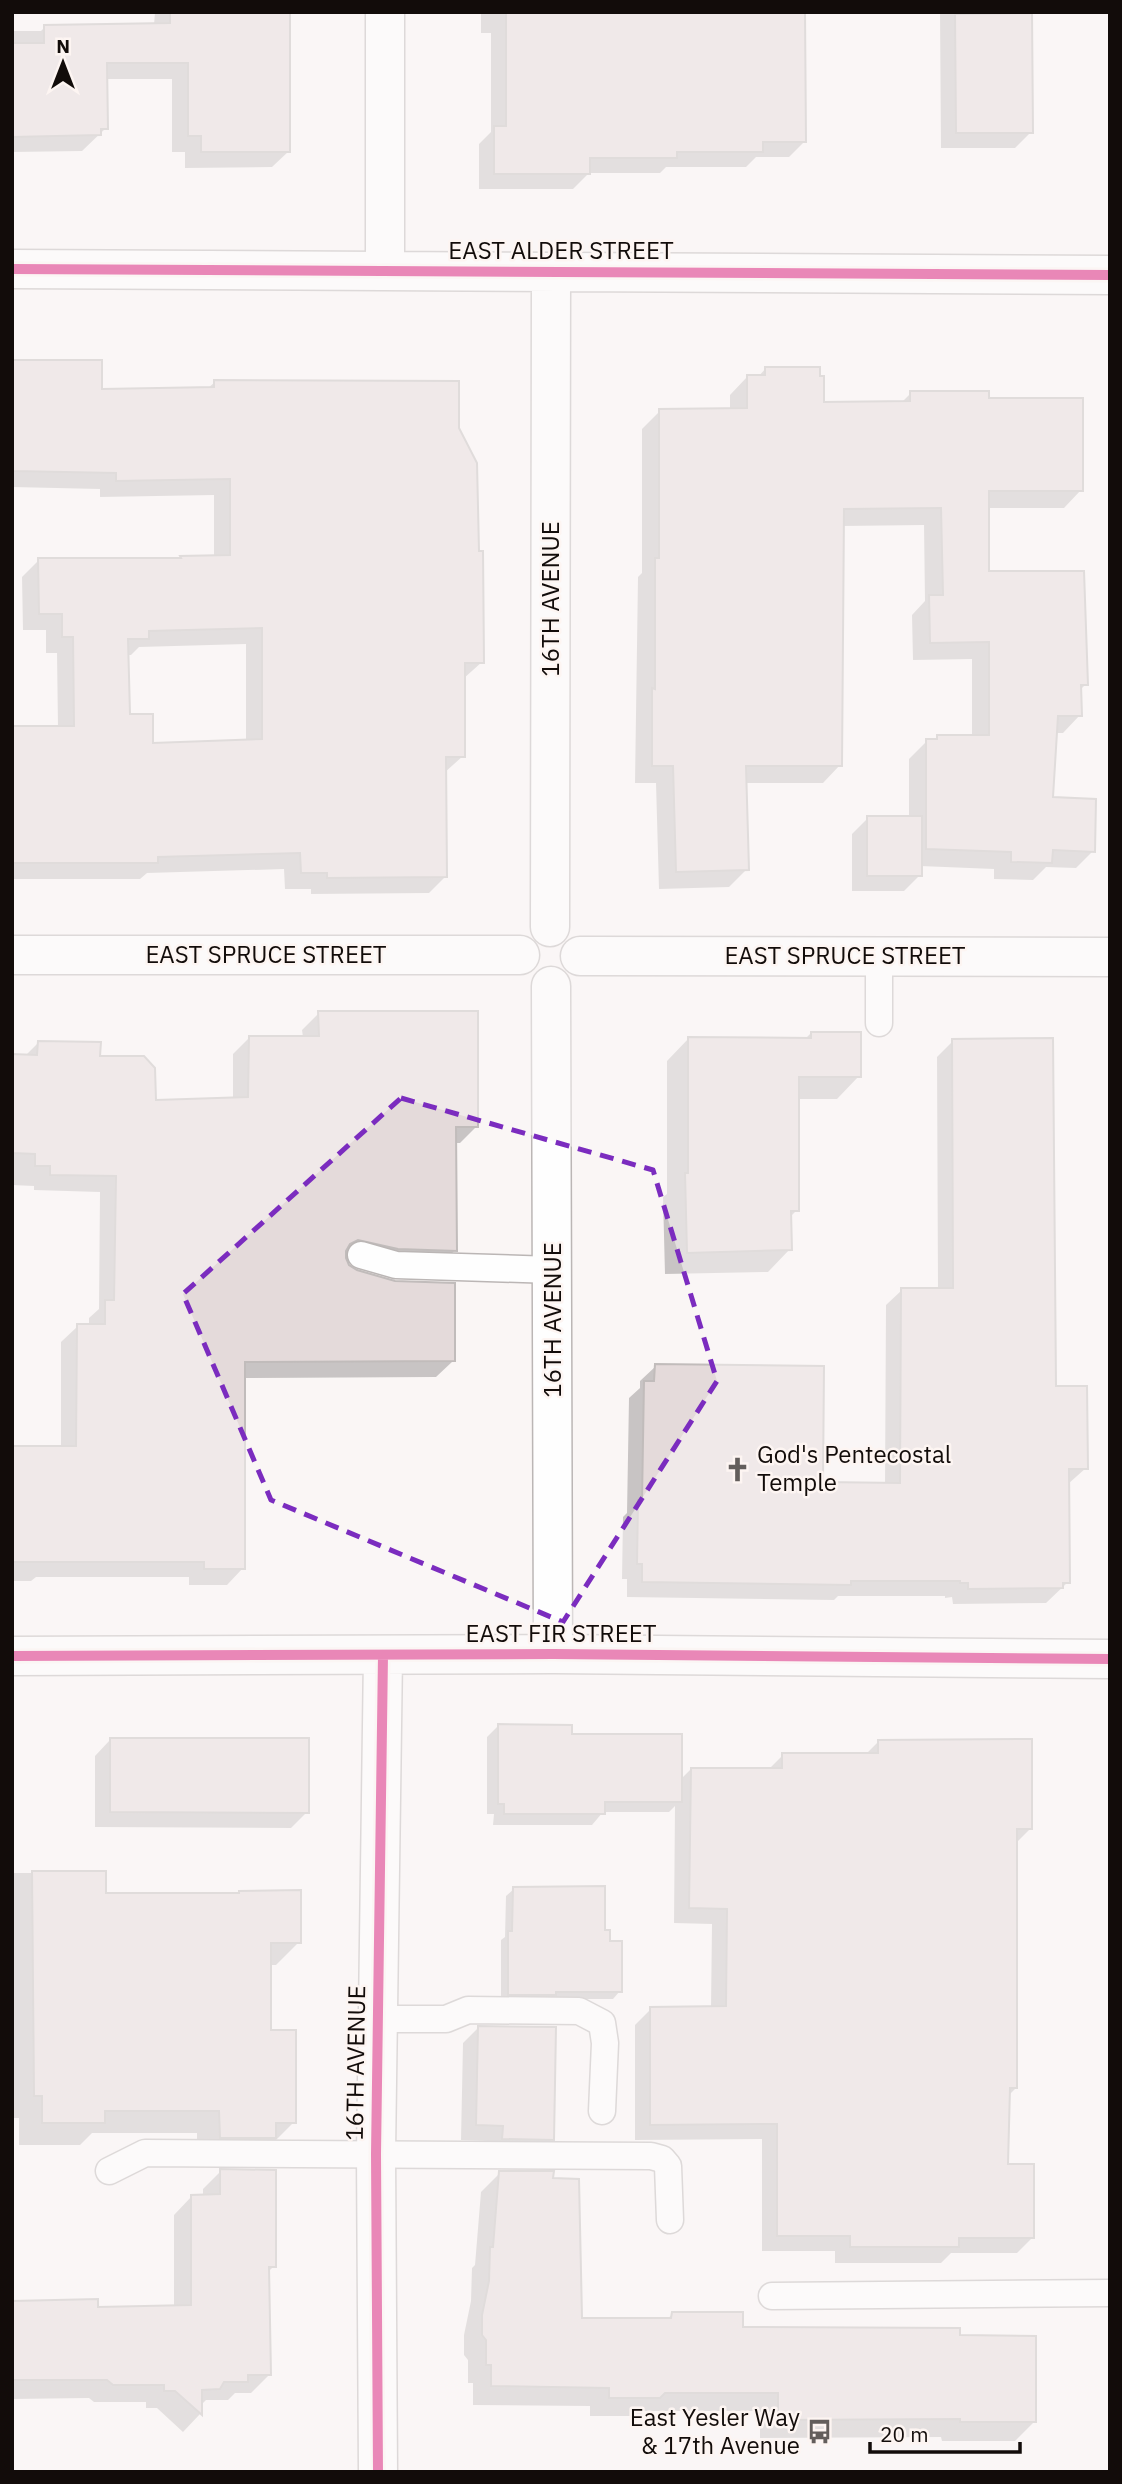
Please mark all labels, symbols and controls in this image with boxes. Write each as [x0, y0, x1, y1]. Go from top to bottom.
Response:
north arrow [28, 28, 98, 98]
text: N [56, 34, 70, 58]
street label: EAST ALDER STREET [448, 234, 674, 266]
street label: 16TH AVENUE [534, 521, 566, 677]
street label: EAST SPRUCE STREET [145, 938, 387, 970]
street label: EAST SPRUCE STREET [724, 939, 966, 971]
street label: 16TH AVENUE [536, 1242, 568, 1398]
place label: God's Pentecostal Temple [757, 1438, 951, 1498]
church icon: God's Pentecostal Temple [723, 1455, 751, 1483]
street label: EAST FIR STREET [466, 1617, 657, 1649]
street label: 16TH AVENUE [338, 1985, 372, 2141]
place label: East Yesler Way & 17th Avenue [630, 2401, 800, 2461]
scale bar [870, 2410, 1020, 2454]
bus stop icon: East Yesler Way & 17th Avenue [806, 2418, 834, 2446]
text: 20 m [880, 2420, 929, 2448]

